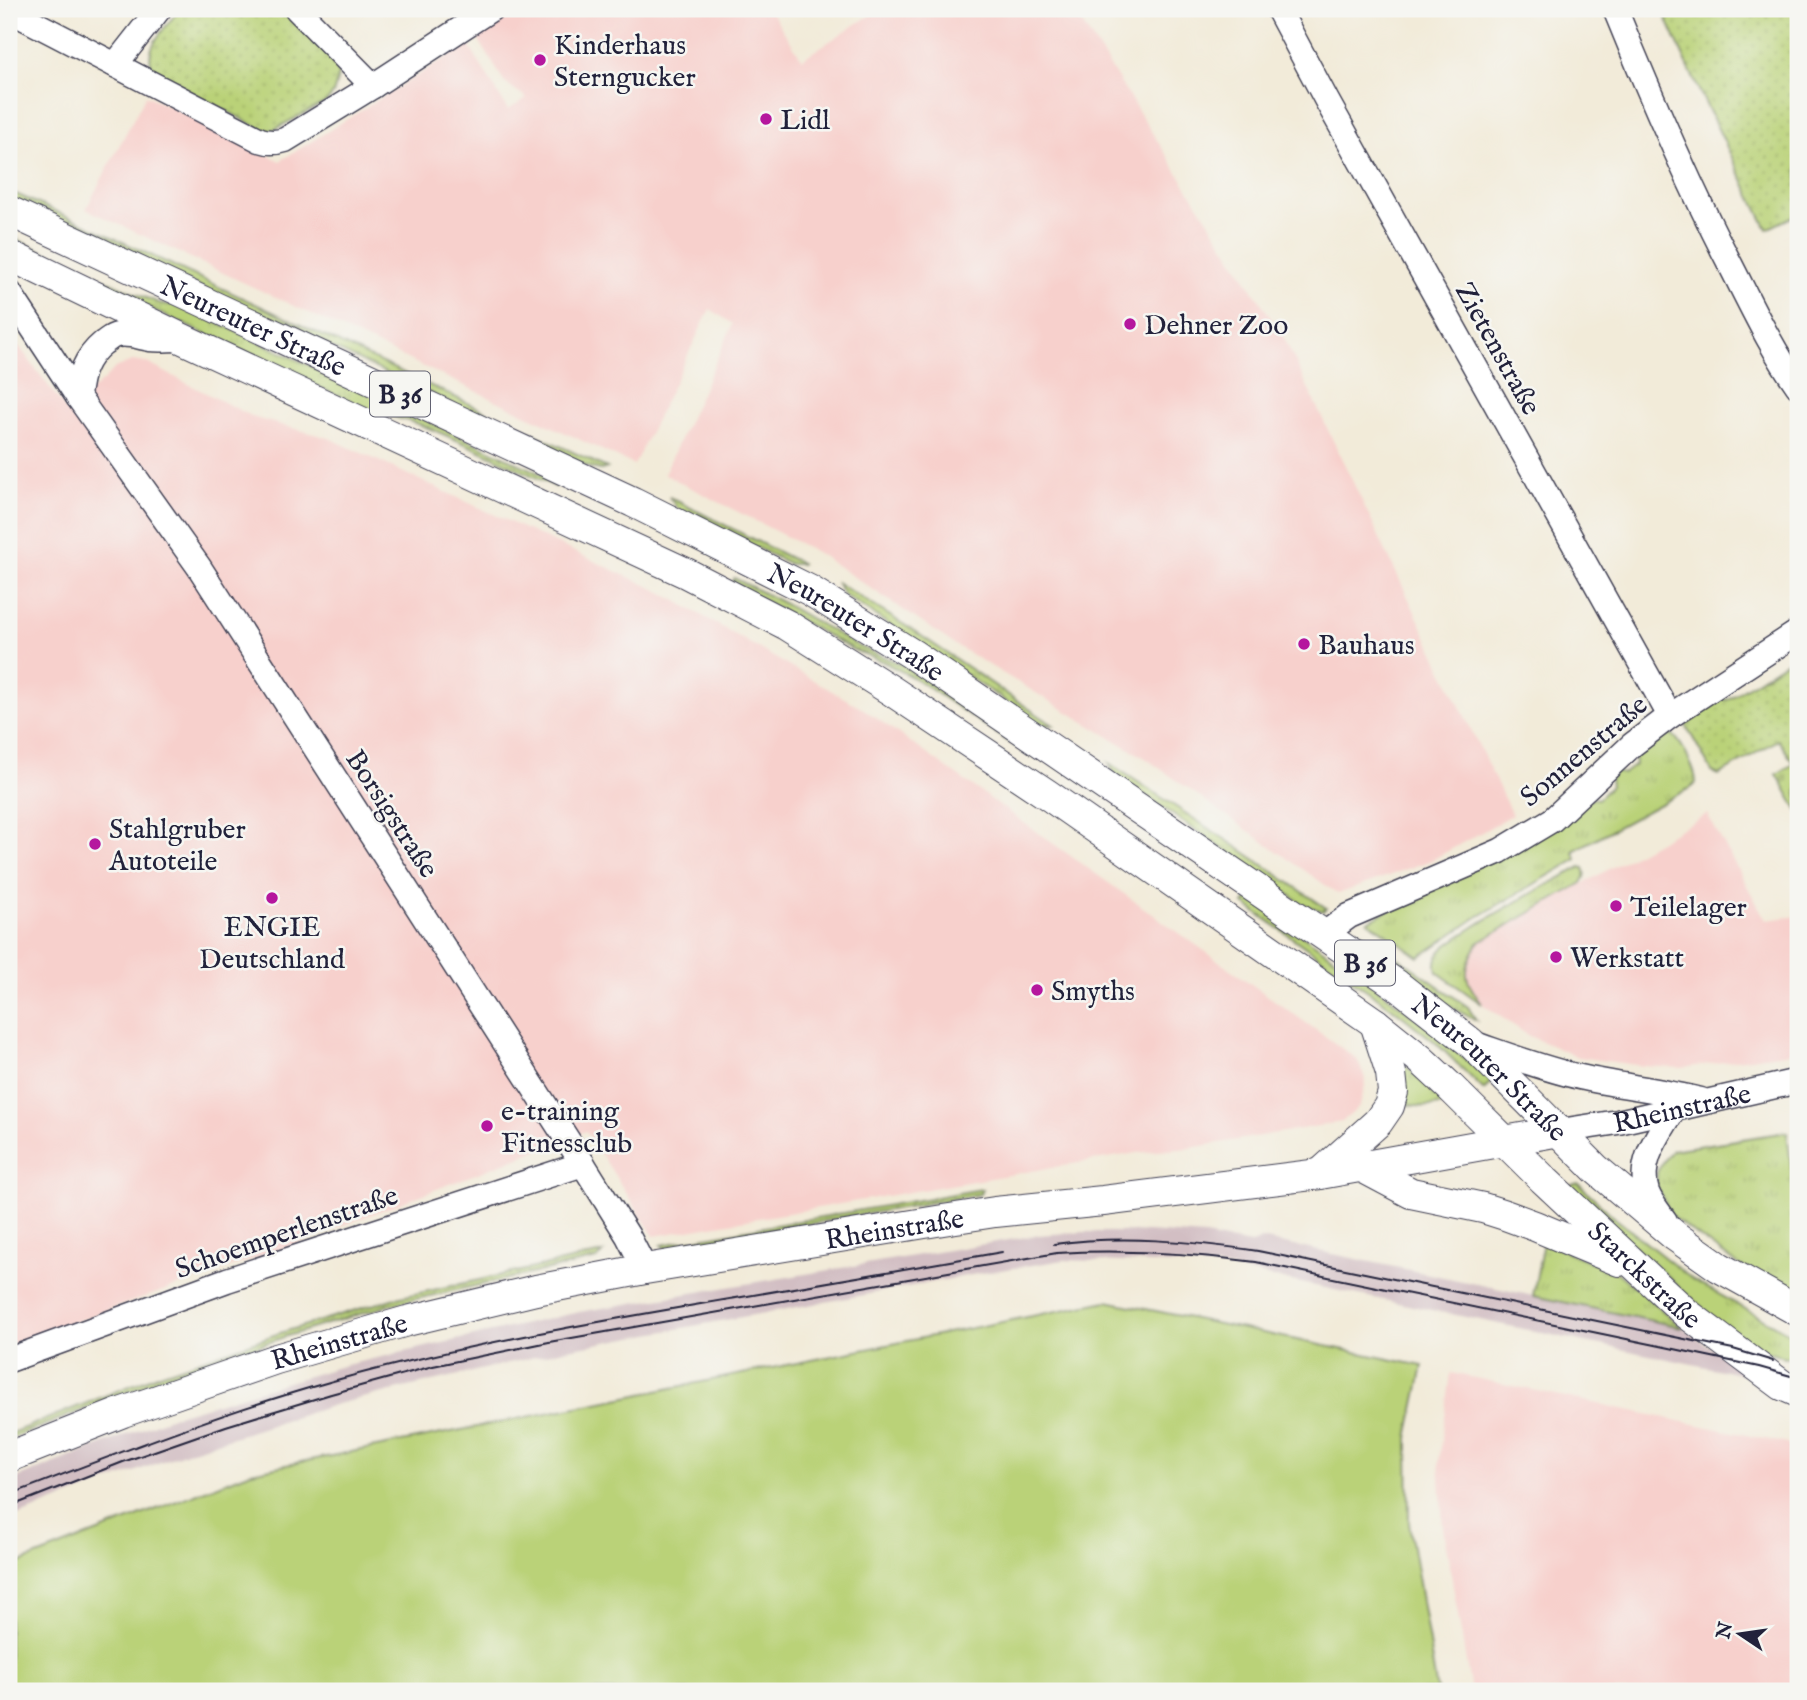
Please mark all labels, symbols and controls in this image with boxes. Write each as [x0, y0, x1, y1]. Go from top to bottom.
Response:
place label: Kinderhaus Sterngucker [554, 29, 696, 96]
marker: Kinderhaus Sterngucker [532, 52, 548, 68]
place label: Lidl [780, 104, 830, 139]
marker: Lidl [758, 111, 774, 127]
street label: Neureuter Straße [154, 269, 351, 386]
street label: Zietenstraße [1446, 277, 1548, 422]
place label: Dehner Zoo [1144, 309, 1288, 344]
marker: Dehner Zoo [1122, 316, 1138, 332]
road number: B 36 [370, 372, 430, 416]
street label: Neureuter Straße [761, 557, 950, 691]
place label: Bauhaus [1318, 629, 1415, 664]
marker: Bauhaus [1296, 636, 1312, 652]
street label: Sonnenstraße [1514, 688, 1656, 815]
street label: Borsigstraße [337, 744, 445, 885]
place label: Stahlgruber Autoteile [108, 813, 246, 880]
marker: Stahlgruber Autoteile [87, 836, 103, 852]
marker: ENGIE Deutschland [264, 890, 280, 906]
place label: Teilelager [1630, 891, 1747, 926]
marker: Teilelager [1608, 898, 1624, 914]
place label: ENGIE Deutschland [199, 911, 345, 978]
road number: B 36 [1335, 940, 1395, 986]
place label: Werkstatt [1570, 942, 1684, 977]
marker: Werkstatt [1548, 949, 1564, 965]
place label: Smyths [1051, 975, 1135, 1010]
marker: Smyths [1029, 982, 1045, 998]
street label: Neureuter Straße [1403, 988, 1574, 1150]
street label: Rheinstraße [1610, 1077, 1755, 1143]
place label: e-training Fitnessclub [501, 1095, 632, 1162]
marker: e-training Fitnessclub [479, 1118, 495, 1134]
street label: Schoemperlenstraße [171, 1179, 403, 1288]
street label: Rheinstraße [822, 1202, 967, 1259]
street label: Starckstraße [1579, 1215, 1707, 1338]
street label: Rheinstraße [267, 1307, 412, 1380]
north arrow [1706, 1598, 1776, 1668]
text: N [1712, 1619, 1739, 1642]

